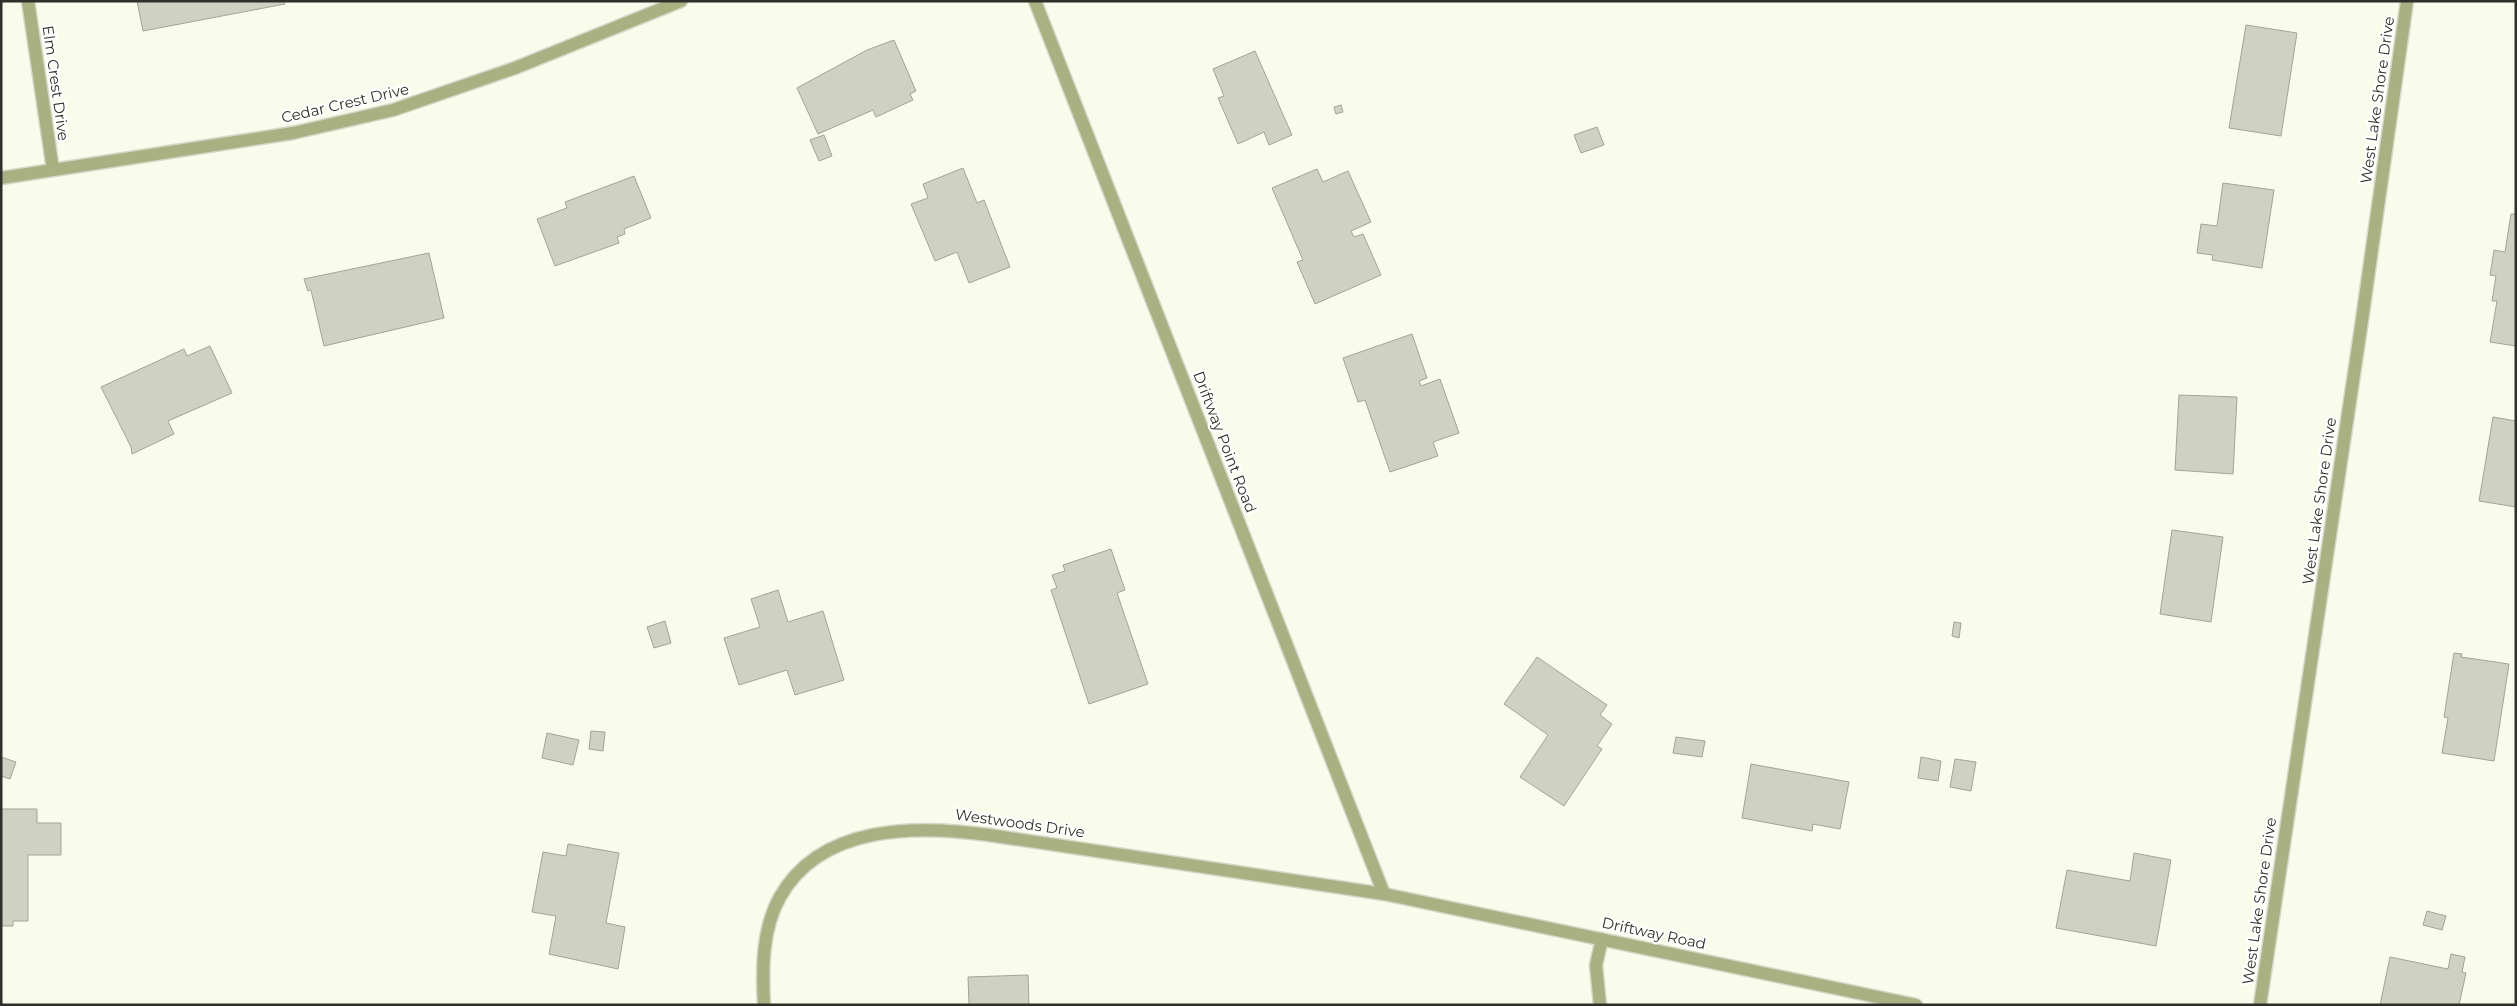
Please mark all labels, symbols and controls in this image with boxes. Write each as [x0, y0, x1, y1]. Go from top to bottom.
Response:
street label: West Lake Shore Drive [2356, 15, 2398, 185]
street label: Elm Crest Drive [39, 24, 73, 142]
street label: Cedar Crest Drive [279, 79, 411, 127]
street label: Driftway Point Road [1189, 368, 1261, 516]
street label: West Lake Shore Drive [2298, 416, 2340, 586]
street label: Westwoods Drive [954, 805, 1086, 841]
street label: West Lake Shore Drive [2238, 816, 2280, 986]
street label: Driftway Road [1600, 913, 1708, 953]

